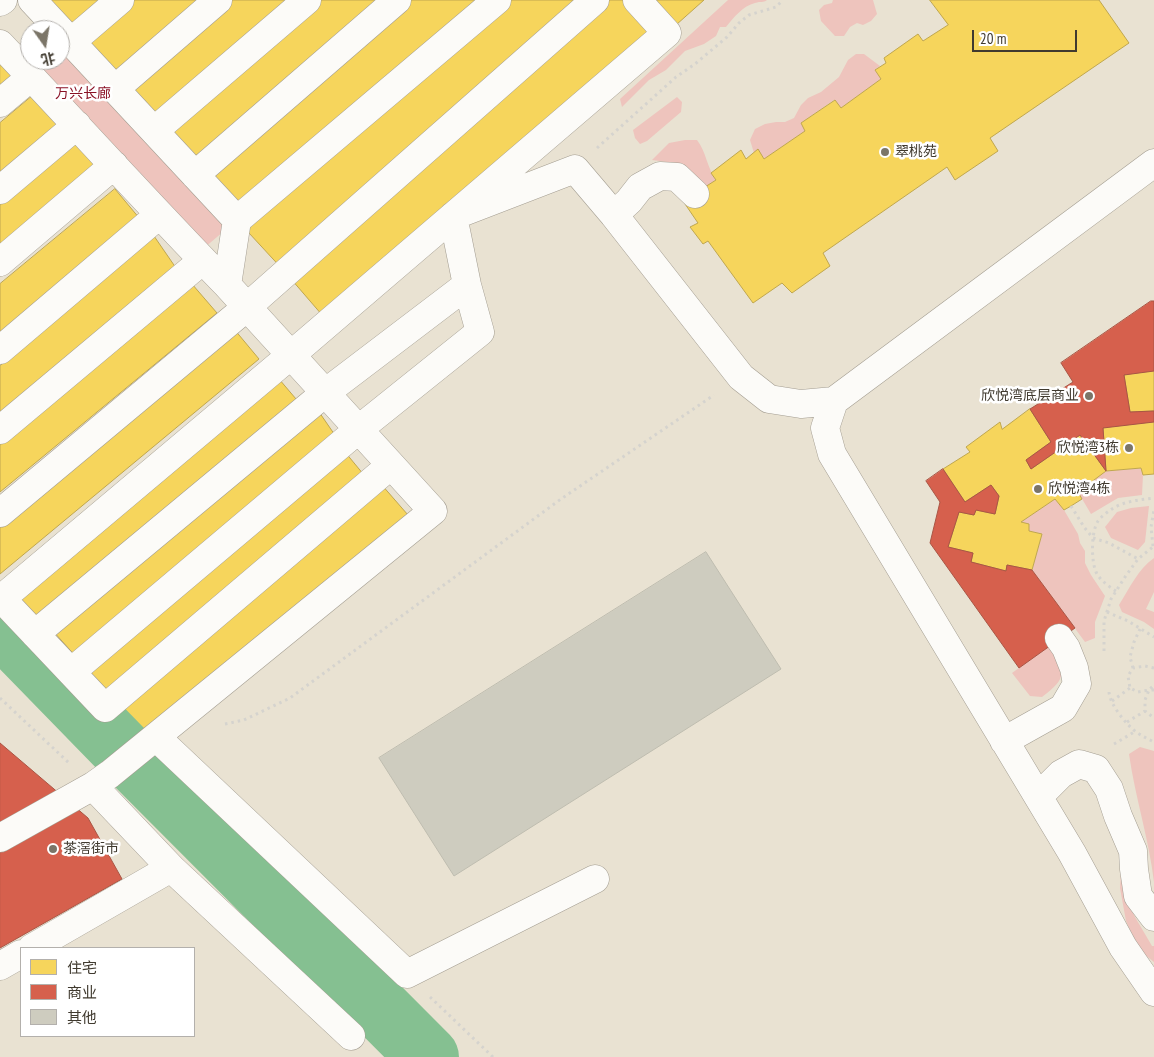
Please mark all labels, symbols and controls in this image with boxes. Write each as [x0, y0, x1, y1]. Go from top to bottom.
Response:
north arrow [20, 20, 70, 70]
scale bar [974, 20, 1079, 52]
text: 20 m [980, 29, 1006, 48]
text: 北 [39, 48, 57, 69]
park label: 万兴长廊 [55, 86, 111, 102]
place label: 翠桃苑 [895, 144, 937, 160]
marker: 翠桃苑 [879, 146, 891, 158]
place label: 欣悦湾底层商业 [981, 388, 1079, 404]
marker: 欣悦湾底层商业 [1083, 390, 1095, 402]
place label: 欣悦湾3栋 [1057, 440, 1119, 456]
marker: 欣悦湾3栋 [1123, 442, 1135, 454]
place label: 欣悦湾4栋 [1048, 481, 1110, 497]
marker: 欣悦湾4栋 [1032, 483, 1044, 495]
place label: 茶滘街市 [63, 841, 119, 857]
marker: 茶滘街市 [47, 843, 59, 855]
legend [20, 947, 195, 1037]
text: 住宅 [67, 958, 97, 977]
text: 商业 [67, 983, 97, 1002]
text: 其他 [67, 1008, 97, 1027]

